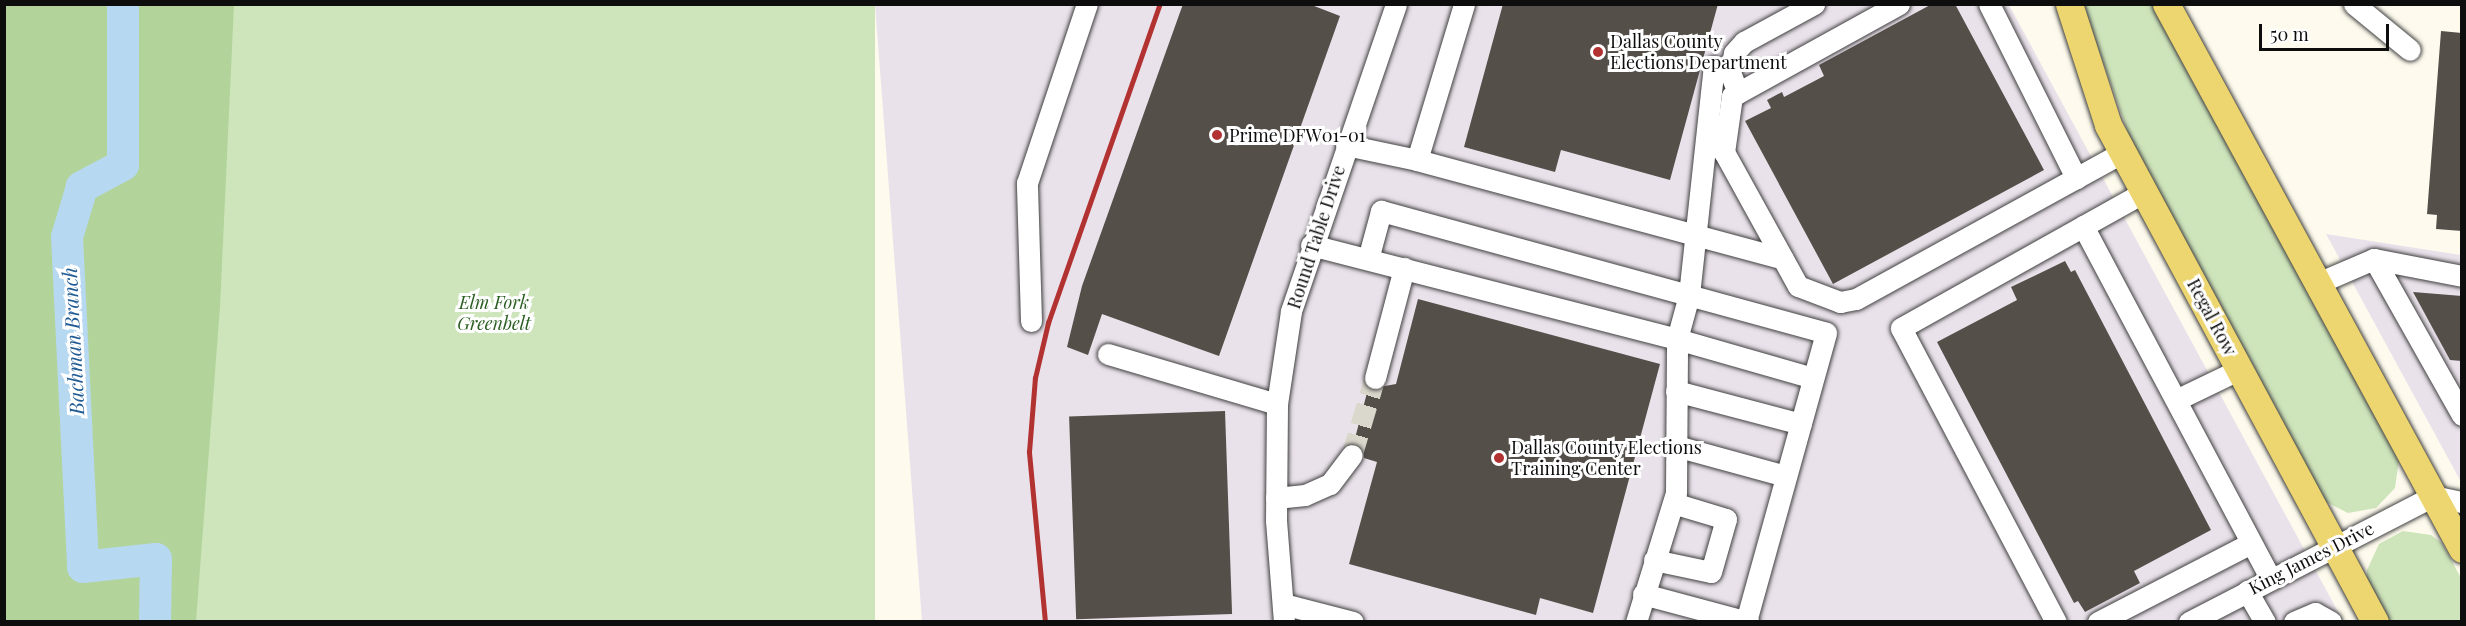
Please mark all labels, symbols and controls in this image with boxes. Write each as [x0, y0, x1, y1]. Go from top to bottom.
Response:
scale bar [2262, 12, 2392, 50]
text: 50 m [2270, 22, 2309, 46]
place label: Dallas County Elections Department [1610, 31, 1787, 74]
marker: Dallas County Elections Department [1591, 45, 1605, 59]
place label: Prime DFW01-01 [1229, 124, 1365, 146]
marker: Prime DFW01-01 [1210, 128, 1224, 142]
street label: Round Table Drive [1283, 162, 1349, 312]
water label: Bachman Branch [56, 267, 88, 415]
street label: Regal Row [2183, 275, 2241, 359]
park label: Elm Fork Greenbelt [457, 292, 531, 334]
place label: Dallas County Elections Training Center [1511, 437, 1702, 480]
marker: Dallas County Elections Training Center [1492, 451, 1506, 465]
street label: King James Drive [2245, 517, 2377, 599]

